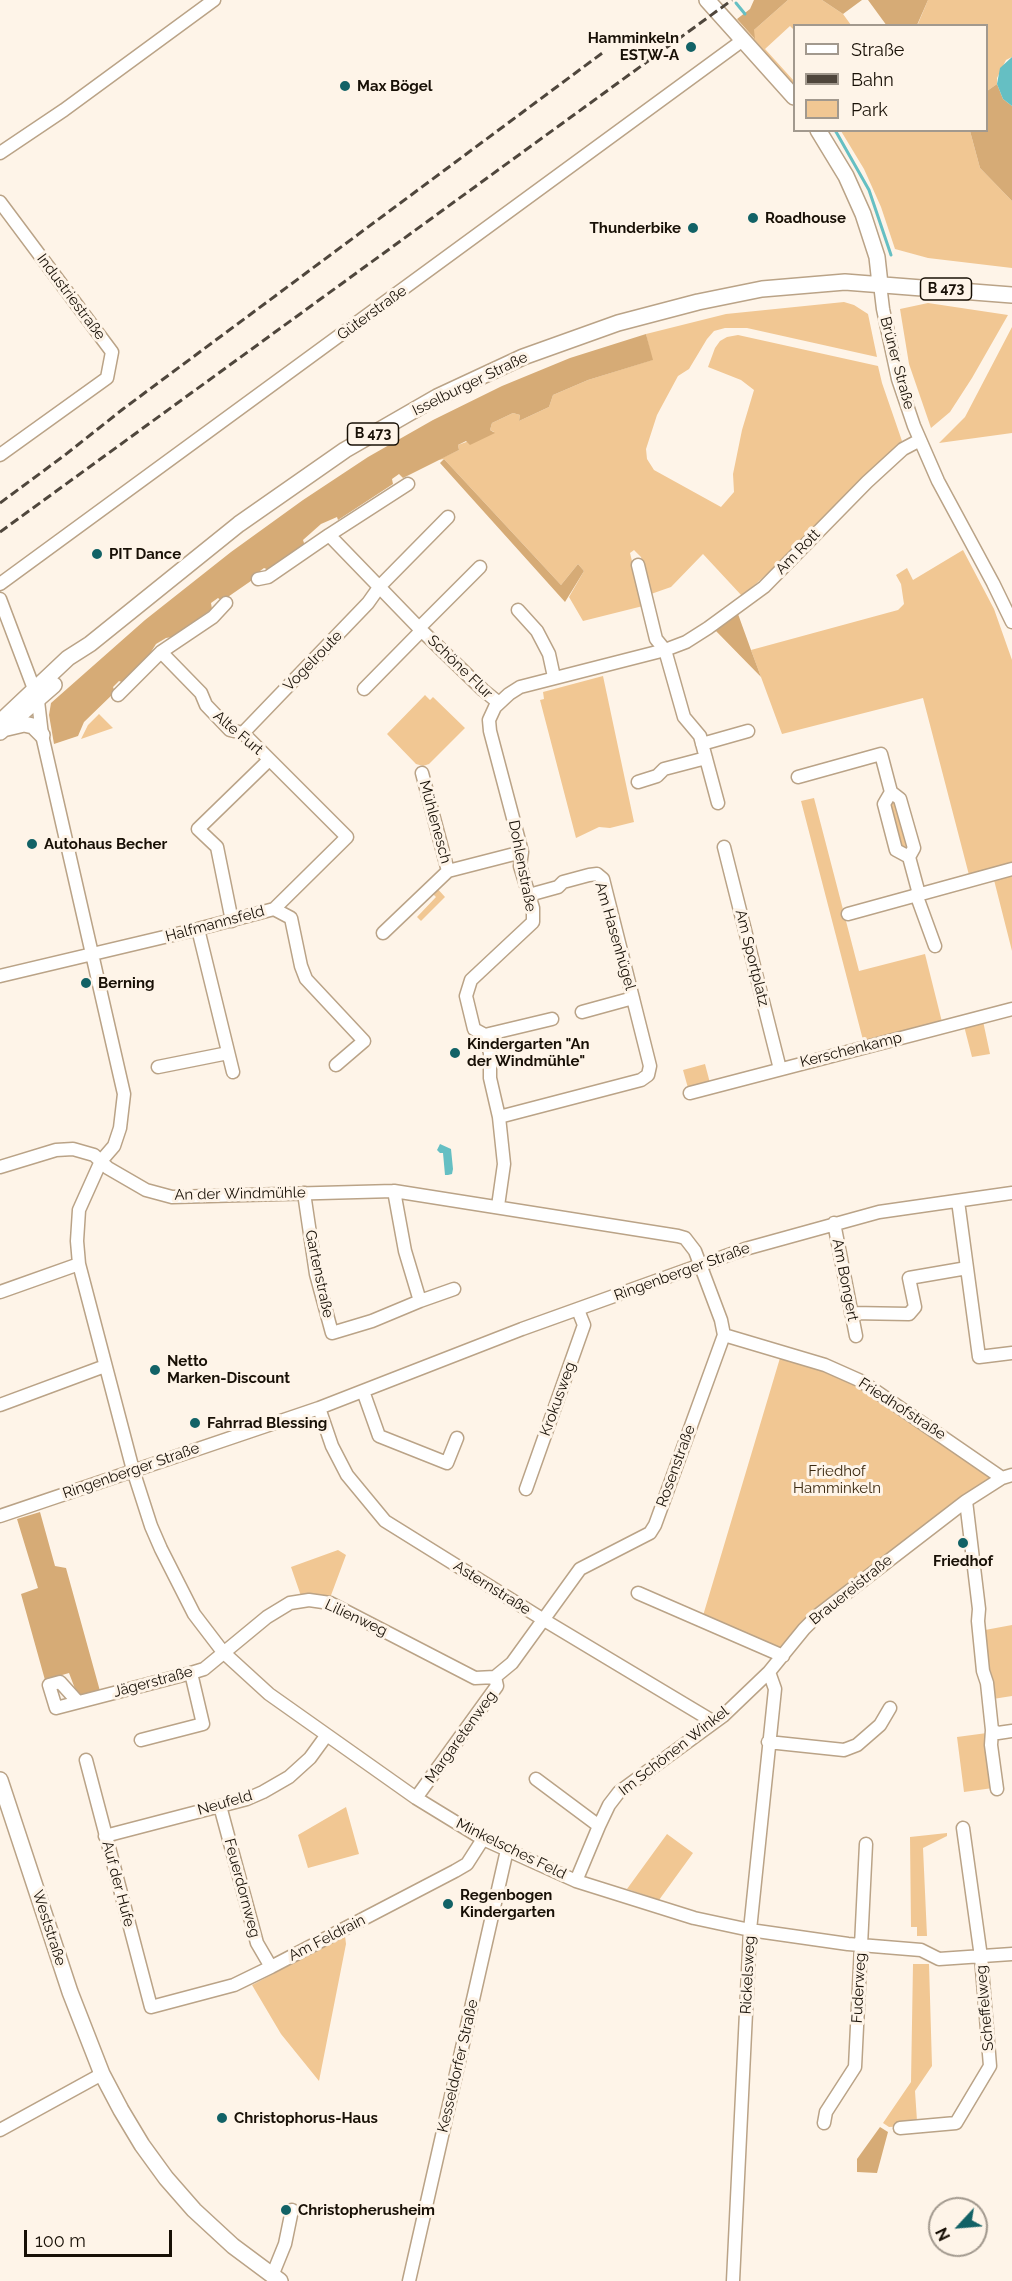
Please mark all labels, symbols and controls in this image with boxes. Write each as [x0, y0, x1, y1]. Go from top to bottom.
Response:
legend [793, 24, 988, 132]
place label: Hamminkeln ESTW-A [588, 29, 679, 64]
text: Straße [851, 39, 904, 60]
marker: Hamminkeln ESTW-A [684, 40, 698, 54]
text: Bahn [851, 69, 894, 90]
place label: Max Bögel [357, 77, 433, 95]
marker: Max Bögel [338, 79, 352, 93]
text: Park [851, 99, 888, 120]
place label: Roadhouse [765, 209, 846, 227]
marker: Roadhouse [746, 211, 760, 225]
place label: Thunderbike [590, 219, 681, 237]
marker: Thunderbike [686, 221, 700, 235]
street label: Industriestraße [33, 250, 109, 344]
road number: B 473 [920, 278, 972, 300]
street label: Güterstraße [334, 282, 410, 344]
street label: Brüner Straße [876, 315, 918, 411]
street label: Isselburger Straße [409, 348, 531, 420]
road number: B 473 [348, 423, 398, 445]
street label: Am Rott [772, 526, 824, 578]
place label: PIT Dance [109, 545, 181, 563]
marker: PIT Dance [90, 547, 104, 561]
street label: Vogelroute [280, 627, 346, 695]
street label: Schöne Flur [424, 632, 496, 702]
street label: Alte Furt [210, 707, 266, 759]
street label: Mühlenesch [415, 778, 455, 866]
street label: Dohlenstraße [504, 819, 540, 913]
place label: Autohaus Becher [44, 835, 167, 853]
marker: Autohaus Becher [25, 837, 39, 851]
street label: Am Hasenhügel [591, 880, 639, 992]
street label: Halfmannsfeld [163, 902, 267, 946]
street label: Am Sportplatz [731, 908, 773, 1008]
place label: Berning [98, 974, 154, 992]
marker: Berning [79, 976, 93, 990]
street label: Kerschenkamp [798, 1029, 904, 1071]
place label: Kindergarten "An der Windmühle" [467, 1035, 590, 1070]
marker: Kindergarten "An der Windmühle" [448, 1046, 462, 1060]
street label: An der Windmühle [174, 1184, 306, 1204]
street label: Gartenstraße [301, 1228, 337, 1320]
street label: Am Bongert [828, 1237, 862, 1323]
street label: Ringenberger Straße [612, 1239, 752, 1305]
place label: Netto Marken-Discount [167, 1352, 290, 1387]
street label: Krokusweg [536, 1359, 580, 1439]
marker: Netto Marken-Discount [148, 1363, 162, 1377]
street label: Friedhofstraße [855, 1374, 949, 1444]
place label: Fahrrad Blessing [207, 1414, 327, 1432]
marker: Fahrrad Blessing [188, 1416, 202, 1430]
street label: Rosenstraße [653, 1423, 699, 1509]
street label: Ringenberger Straße [60, 1439, 202, 1503]
park label: Friedhof Hamminkeln [793, 1462, 881, 1497]
marker: Friedhof [956, 1536, 970, 1550]
street label: Brauereistraße [806, 1551, 896, 1629]
place label: Friedhof [933, 1552, 993, 1570]
street label: Asternstraße [450, 1557, 534, 1619]
street label: Lilienweg [322, 1596, 390, 1640]
street label: Jägerstraße [111, 1663, 195, 1701]
street label: Margaretenweg [421, 1687, 501, 1787]
street label: Im Schönen Winkel [615, 1702, 733, 1800]
street label: Neufeld [196, 1787, 254, 1819]
street label: Minkelsches Feld [453, 1815, 569, 1883]
street label: Feuerdornweg [220, 1836, 264, 1940]
street label: Auf der Hufe [98, 1839, 138, 1929]
place label: Regenbogen Kindergarten [460, 1886, 555, 1921]
street label: Weststraße [28, 1888, 70, 1968]
marker: Regenbogen Kindergarten [441, 1897, 455, 1911]
street label: Am Feldrain [286, 1911, 368, 1965]
street label: Rickelsweg [737, 1935, 759, 2015]
street label: Fuderweg [848, 1952, 870, 2024]
street label: Scheffelweg [972, 1964, 998, 2052]
street label: Kesseldorfer Straße [434, 1998, 482, 2134]
place label: Christophorus-Haus [234, 2109, 378, 2127]
marker: Christophorus-Haus [215, 2111, 229, 2125]
north arrow [928, 2197, 988, 2257]
place label: Christopherusheim [298, 2201, 435, 2219]
marker: Christopherusheim [279, 2203, 293, 2217]
scale bar [27, 2218, 176, 2256]
text: N [932, 2225, 954, 2244]
text: 100 m [35, 2230, 86, 2251]

